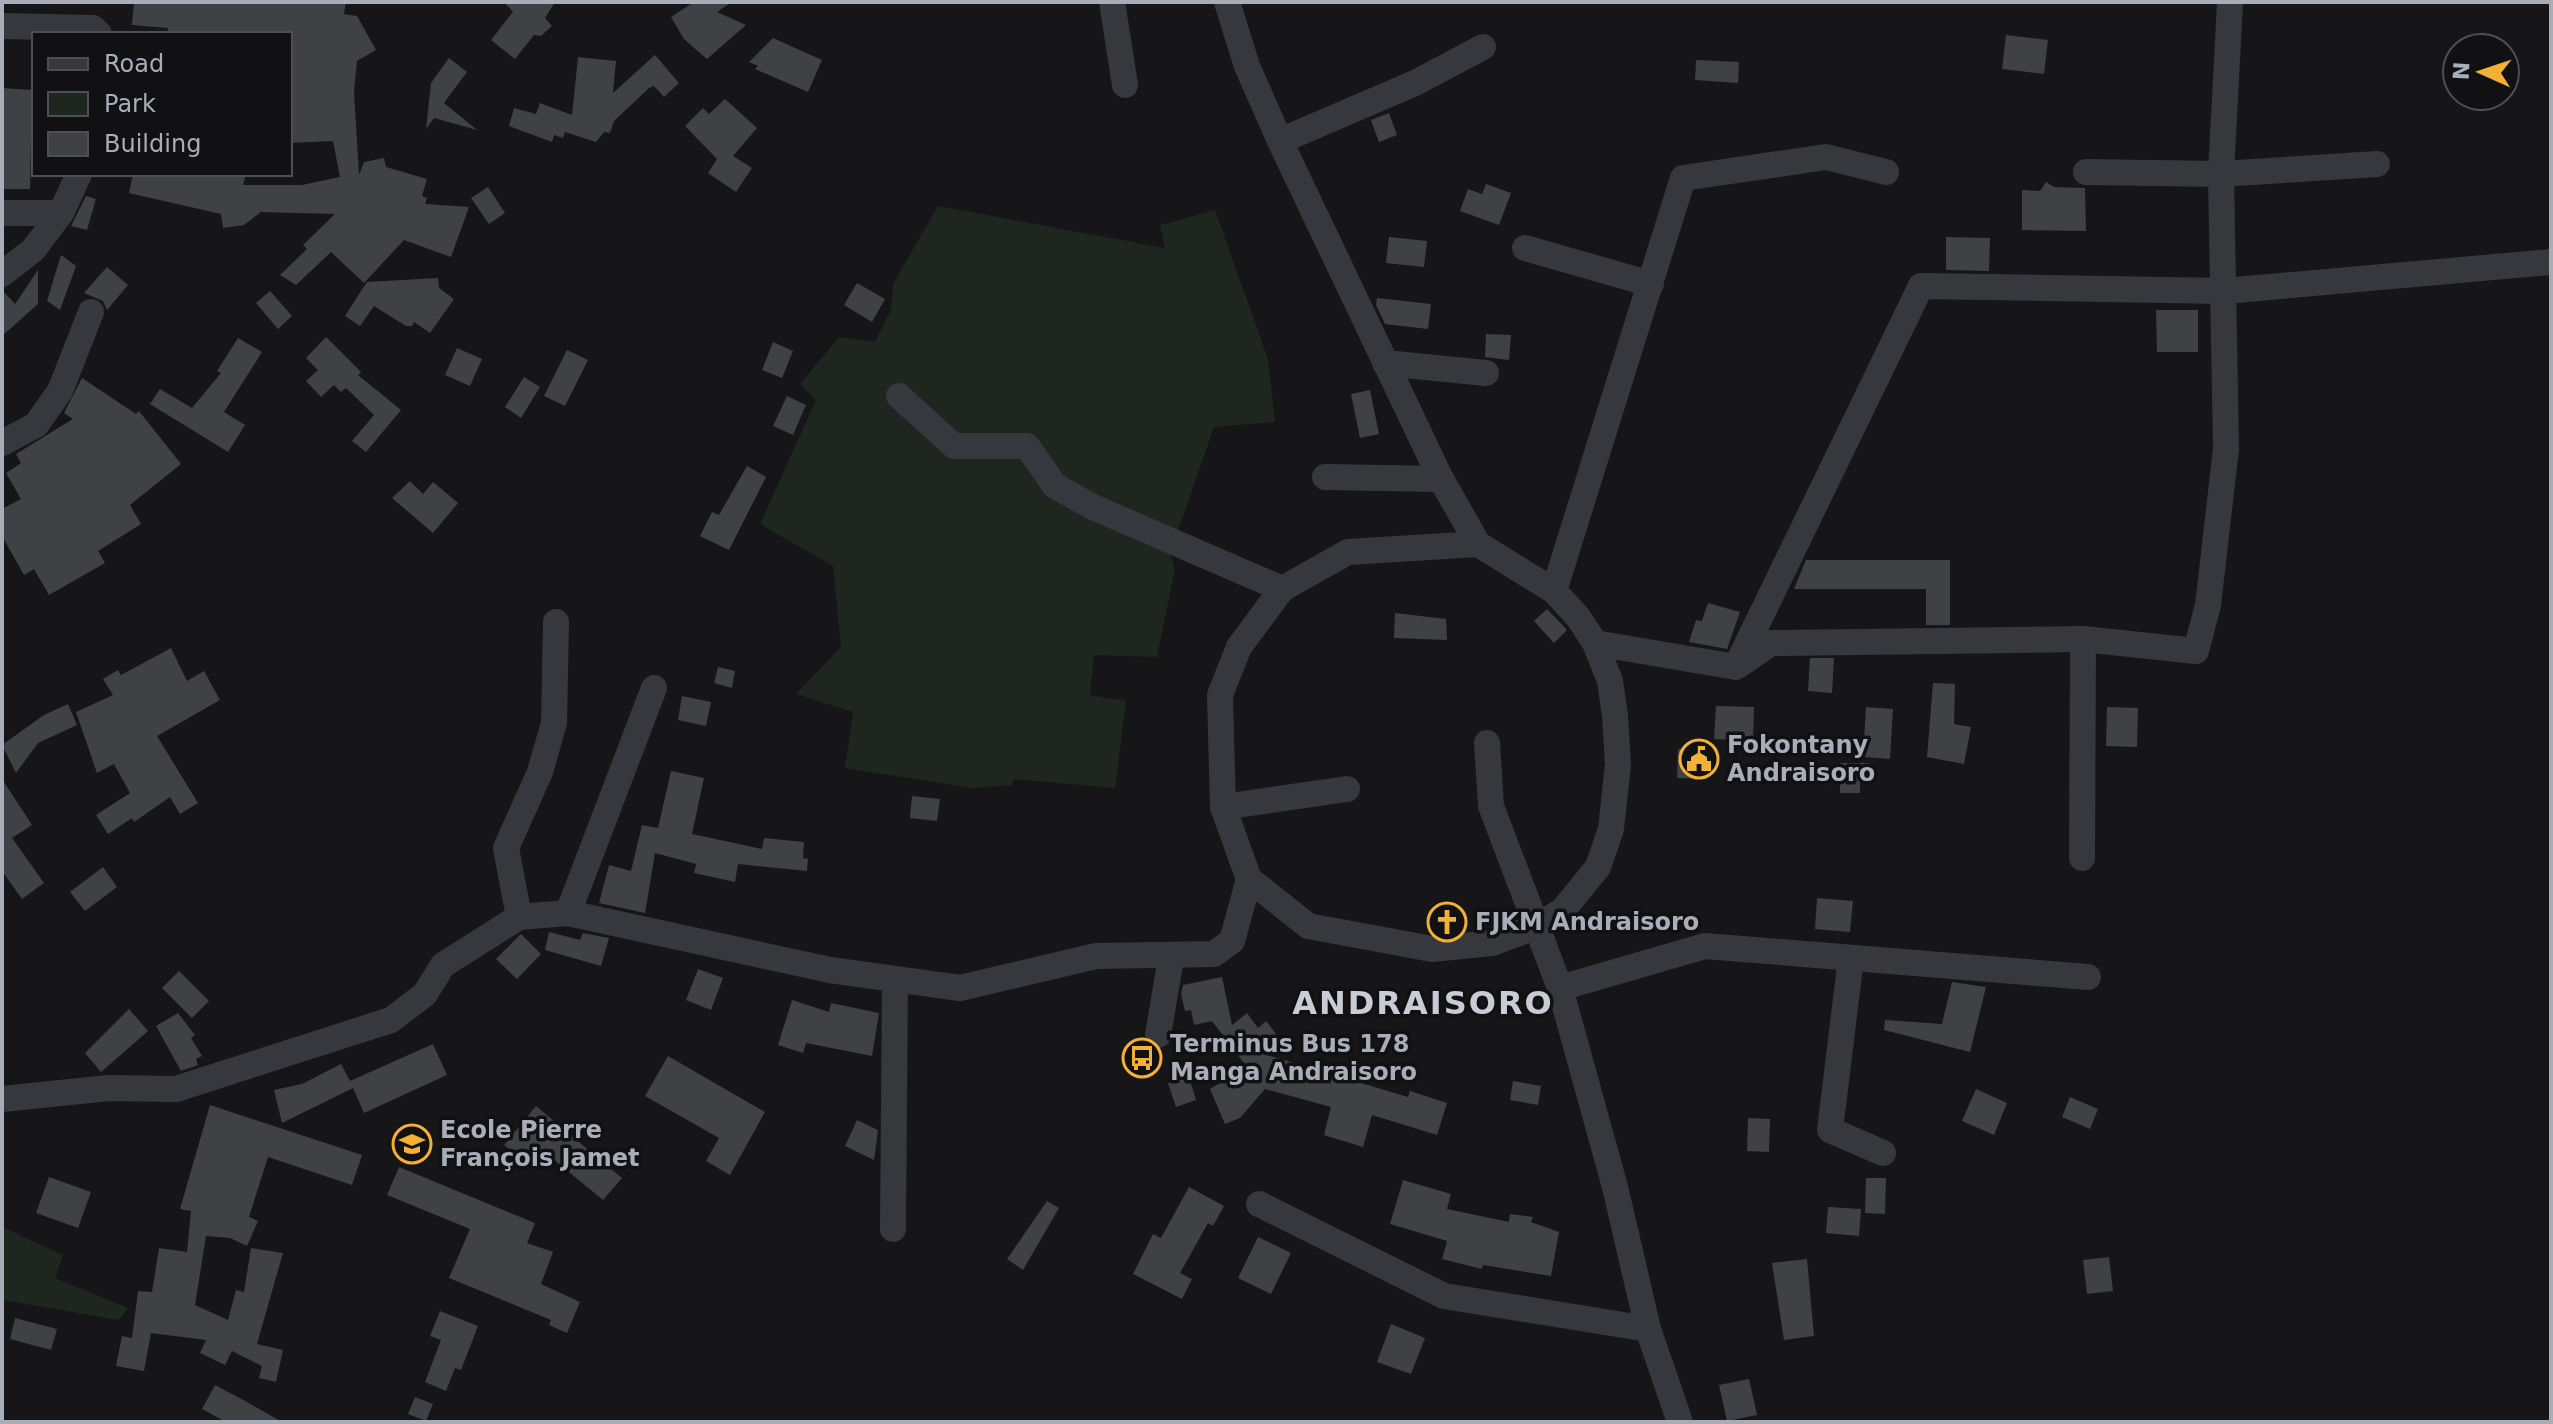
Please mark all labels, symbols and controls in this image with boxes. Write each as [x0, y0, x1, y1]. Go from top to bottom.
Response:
legend [32, 32, 292, 176]
north arrow [2441, 32, 2521, 112]
text: Road [104, 50, 164, 78]
text: N [2449, 61, 2474, 81]
text: Park [104, 90, 156, 118]
text: Building [104, 130, 201, 158]
place label: Fokontany Andraisoro [1727, 731, 1875, 787]
public building icon: Fokontany Andraisoro [1678, 738, 1720, 780]
church icon: FJKM Andraisoro [1426, 901, 1468, 943]
place label: FJKM Andraisoro [1475, 908, 1699, 936]
district label: ANDRAISORO [1292, 984, 1554, 1022]
place label: Terminus Bus 178 Manga Andraisoro [1170, 1030, 1417, 1086]
bus stop icon: Terminus Bus 178 Manga Andraisoro [1121, 1037, 1163, 1079]
place label: Ecole Pierre François Jamet [440, 1116, 639, 1172]
school or university icon: Ecole Pierre François Jamet [391, 1123, 433, 1165]

